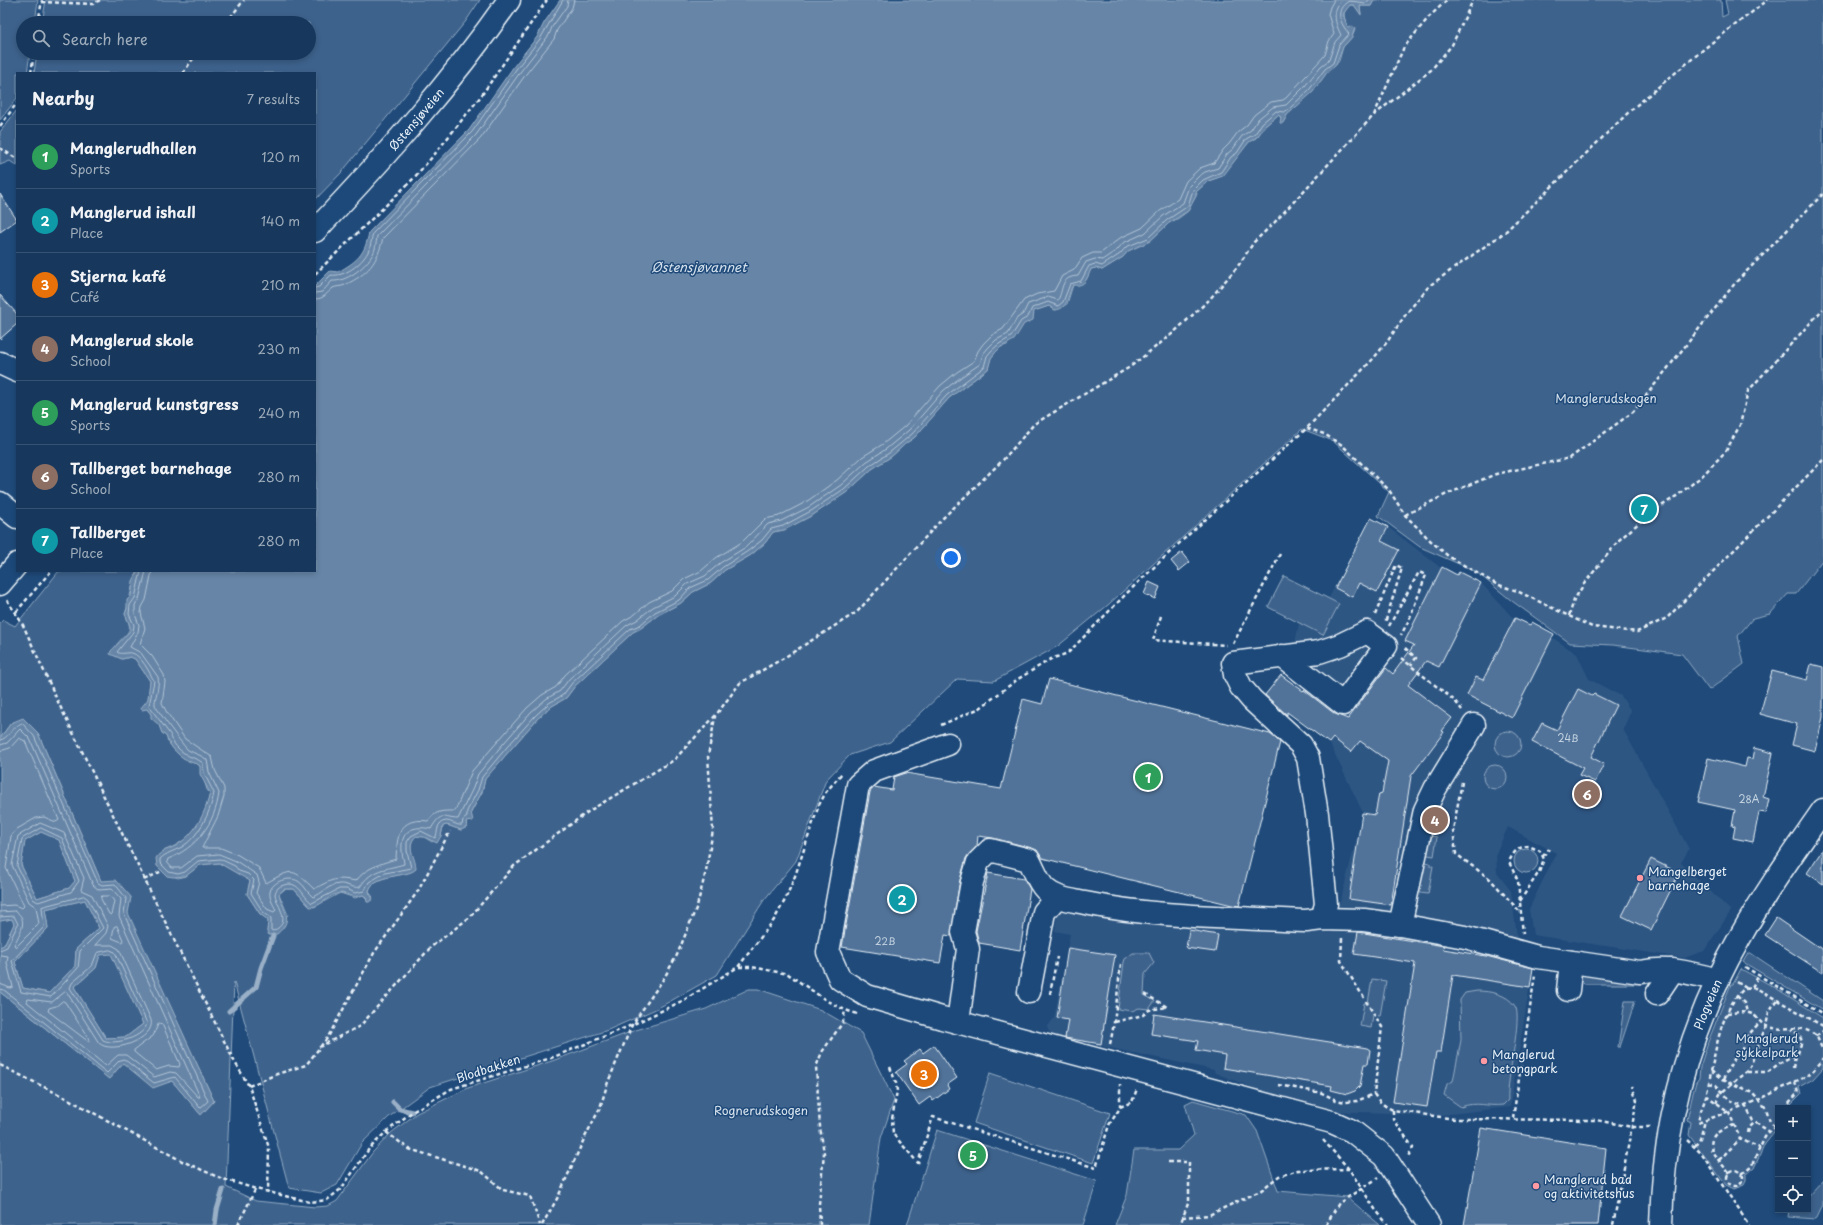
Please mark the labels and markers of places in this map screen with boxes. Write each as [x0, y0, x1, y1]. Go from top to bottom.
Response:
pin: 7 [1631, 494, 1657, 524]
pin: 1 [1135, 762, 1161, 792]
pin: 6 [1574, 779, 1600, 809]
pin: 4 [1422, 805, 1448, 835]
place label: Mangelberget barnehage [1648, 862, 1727, 894]
marker: Mangelberget barnehage [1635, 873, 1645, 883]
pin: 2 [889, 884, 915, 914]
place label: Manglerud betongpark [1492, 1045, 1558, 1077]
marker: Manglerud betongpark [1479, 1056, 1489, 1066]
pin: 3 [911, 1059, 937, 1089]
pin: 5 [960, 1140, 986, 1170]
place label: Manglerud bad og aktivitetshus [1544, 1170, 1635, 1202]
marker: Manglerud bad og aktivitetshus [1531, 1181, 1541, 1191]

